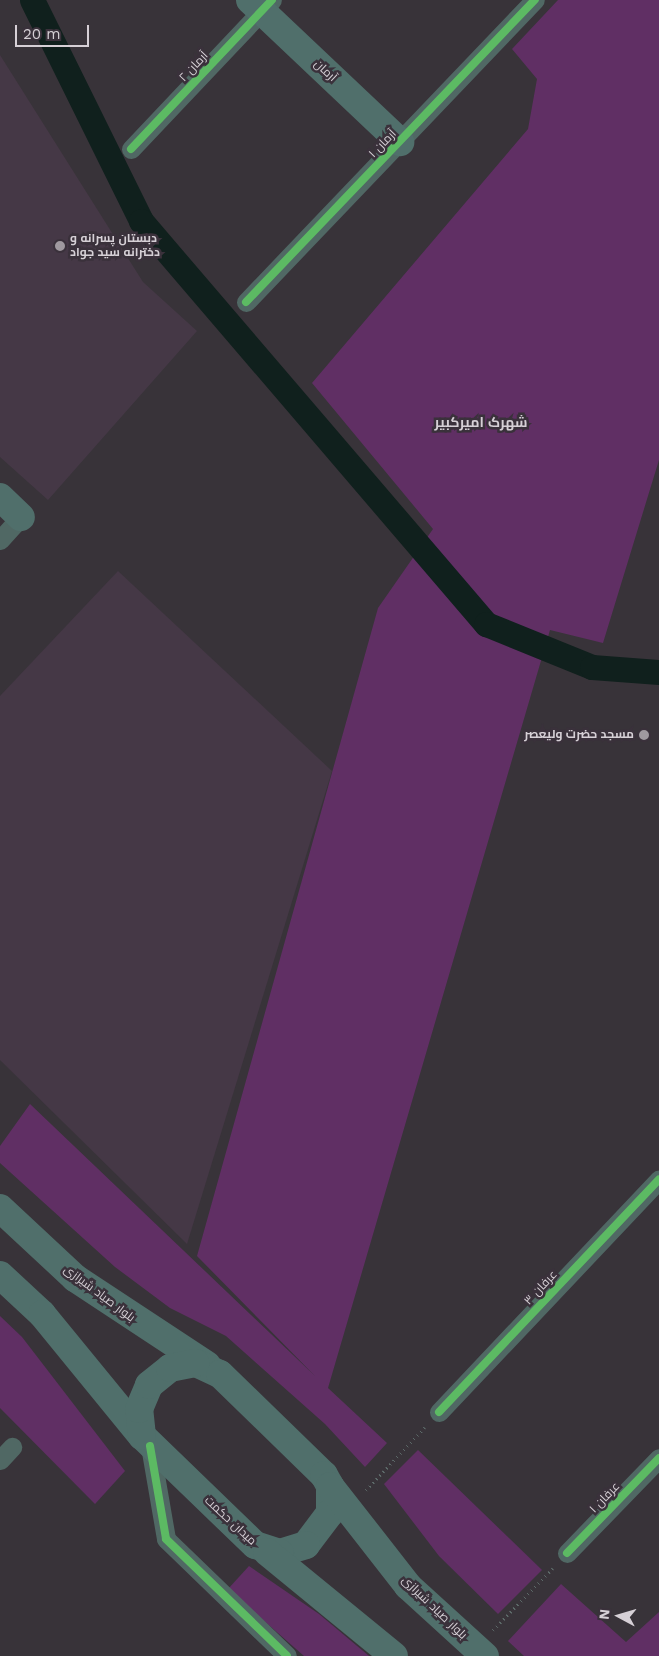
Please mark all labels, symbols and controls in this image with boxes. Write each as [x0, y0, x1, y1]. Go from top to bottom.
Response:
scale bar [18, 15, 91, 47]
text: 20 m [23, 25, 61, 43]
street label: آرمان ۲ [176, 49, 212, 85]
street label: آرمان [311, 57, 339, 85]
street label: آرمان ۱ [366, 127, 400, 161]
place label: دبستان پسرانه و دخترانه سید جواد [70, 232, 160, 260]
marker: دبستان پسرانه و دخترانه سید جواد [54, 240, 66, 252]
district label: شهرک امیرکبیر [434, 414, 528, 430]
place label: مسجد حضرت ولیعصر [524, 728, 634, 742]
marker: مسجد حضرت ولیعصر [638, 729, 650, 741]
street label: بلوار صیاد شیرازی [61, 1263, 137, 1325]
street label: عرفان ۳ [522, 1268, 560, 1308]
street label: عرفان ۱ [587, 1480, 623, 1516]
street label: میدان حکمت [201, 1493, 259, 1549]
street label: بلوار صیاد شیرازی [398, 1573, 470, 1643]
north arrow [594, 1591, 644, 1641]
text: N [596, 1608, 613, 1620]

